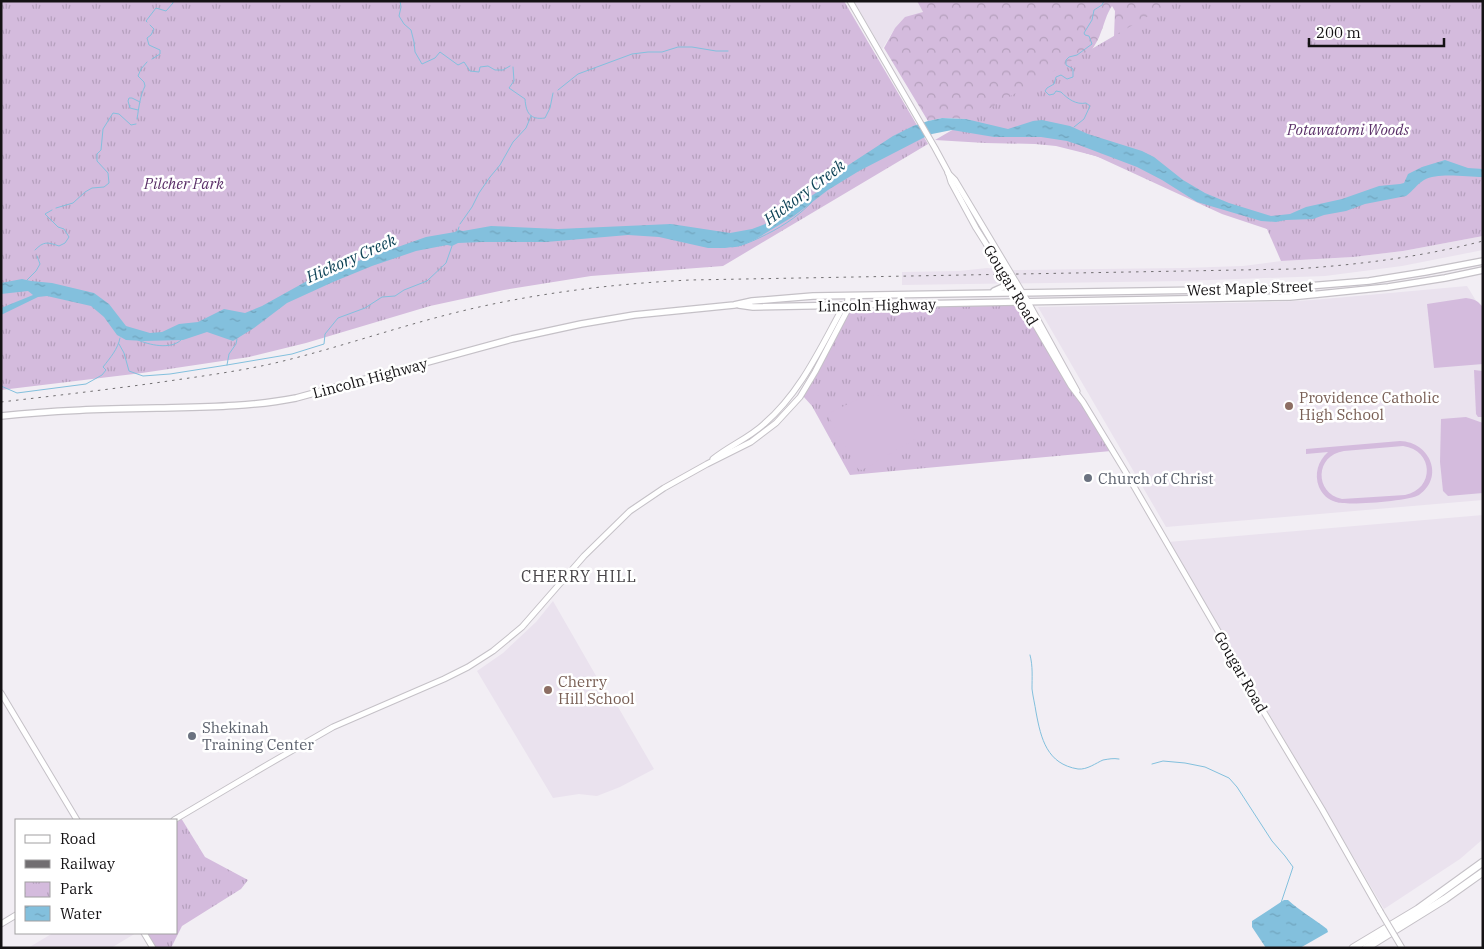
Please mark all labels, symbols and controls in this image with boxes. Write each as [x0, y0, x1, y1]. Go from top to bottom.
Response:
scale bar [1309, 15, 1444, 47]
text: 200 m [1316, 23, 1361, 42]
park label: Potawatomi Woods [1286, 120, 1409, 139]
water label: Hickory Creek [759, 155, 849, 230]
park label: Pilcher Park [143, 174, 224, 193]
water label: Hickory Creek [302, 229, 400, 287]
street label: Gougar Road [979, 241, 1043, 329]
street label: West Maple Street [1186, 276, 1314, 300]
street label: Lincoln Highway [818, 294, 936, 316]
street label: Lincoln Highway [310, 354, 430, 402]
place label: Providence Catholic High School [1299, 388, 1440, 424]
marker: Providence Catholic High School [1283, 400, 1295, 412]
place label: Church of Christ [1098, 469, 1214, 488]
marker: Church of Christ [1082, 472, 1094, 484]
district label: CHERRY HILL [521, 566, 637, 586]
street label: Gougar Road [1210, 628, 1272, 716]
place label: Cherry Hill School [558, 672, 635, 708]
marker: Cherry Hill School [542, 684, 554, 696]
place label: Shekinah Training Center [202, 718, 314, 754]
marker: Shekinah Training Center [186, 730, 198, 742]
legend [15, 819, 178, 934]
text: Road [60, 829, 96, 848]
text: Railway [60, 854, 115, 873]
text: Park [60, 879, 93, 898]
text: Water [60, 904, 102, 923]

